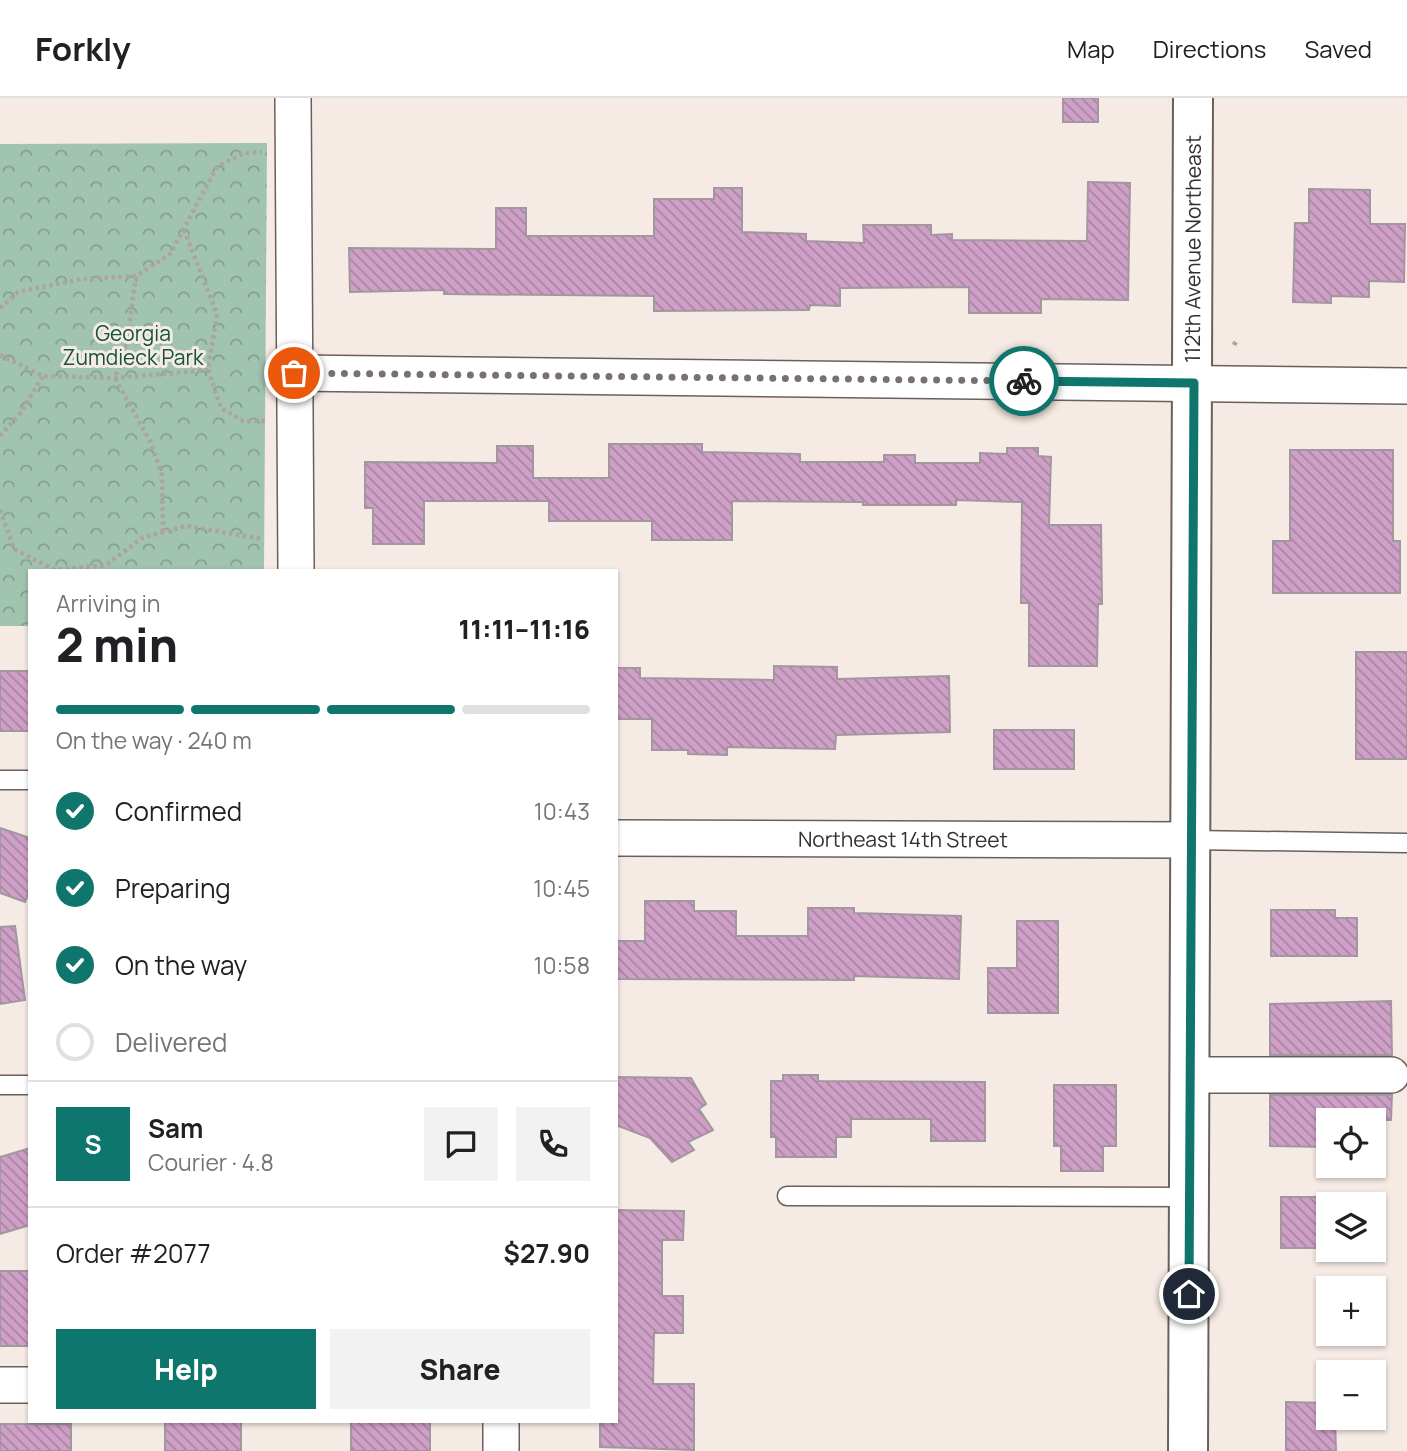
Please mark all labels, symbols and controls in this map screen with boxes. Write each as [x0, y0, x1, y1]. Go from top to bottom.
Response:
text: Forkly [35, 26, 131, 71]
text: Map [1067, 32, 1115, 65]
text: Directions [1153, 32, 1266, 65]
text: Saved [1304, 32, 1372, 65]
street label: 112th Avenue Northeast [1178, 135, 1207, 363]
park label: Georgia Zumdieck Park [63, 319, 204, 371]
pin [264, 343, 324, 403]
courier [989, 346, 1059, 416]
icon: bag [275, 354, 313, 392]
icon: bike [1005, 362, 1043, 400]
text: Arriving in [56, 587, 161, 619]
text: 11:11–11:16 [459, 611, 590, 647]
text: 2 min [56, 613, 178, 676]
text: On the way · 240 m [56, 724, 252, 756]
icon: check [56, 792, 94, 830]
text: Confirmed [115, 793, 242, 829]
text: 10:43 [534, 795, 590, 827]
street label: Northeast 14th Street [798, 825, 1008, 853]
icon: check [56, 869, 94, 907]
text: Preparing [115, 870, 231, 906]
text: 10:45 [533, 872, 590, 904]
icon: check [56, 946, 94, 984]
text: On the way [115, 947, 247, 983]
text: 10:58 [533, 949, 590, 981]
text: Delivered [115, 1024, 227, 1060]
button: chat [424, 1107, 498, 1181]
button: phone [516, 1107, 590, 1181]
map controls [1316, 1108, 1386, 1430]
button: locate [1316, 1108, 1386, 1178]
text: Sam [148, 1110, 203, 1146]
text: S [84, 1126, 102, 1162]
text: Courier · 4.8 [148, 1146, 274, 1178]
button: layers [1316, 1192, 1386, 1262]
text: Order #2077 [56, 1235, 211, 1271]
text: $27.90 [504, 1235, 590, 1271]
pin [1159, 1264, 1219, 1324]
icon: home [1170, 1275, 1208, 1313]
button: + [1316, 1276, 1386, 1346]
button: Help [56, 1329, 316, 1409]
button: Share [330, 1329, 590, 1409]
button: − [1316, 1360, 1386, 1430]

